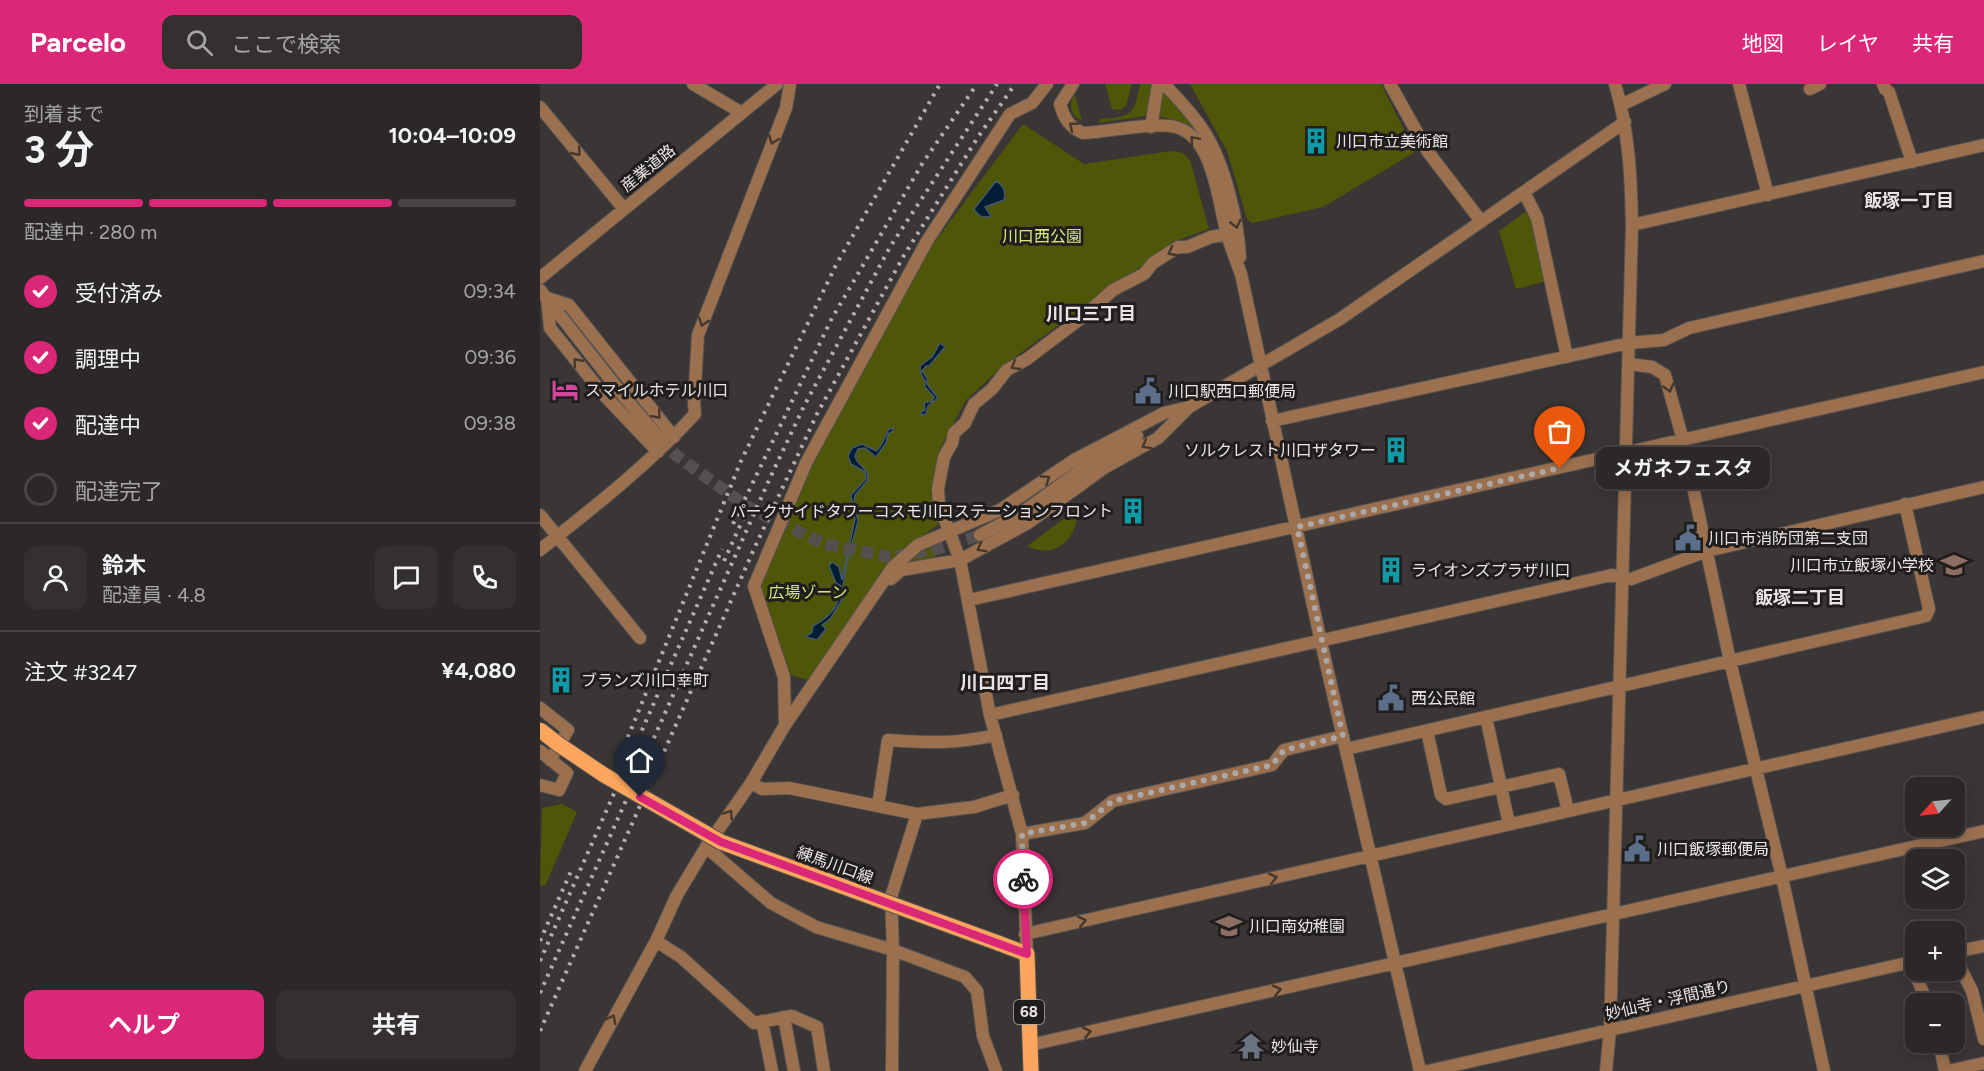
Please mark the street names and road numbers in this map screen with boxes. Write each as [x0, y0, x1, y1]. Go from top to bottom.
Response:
street label: 産業道路 [617, 140, 679, 196]
street label: 練馬川口線 [794, 842, 876, 888]
street label: 妙仙寺・浮間通り [1603, 976, 1733, 1024]
road number: 68 [1014, 1000, 1044, 1024]

